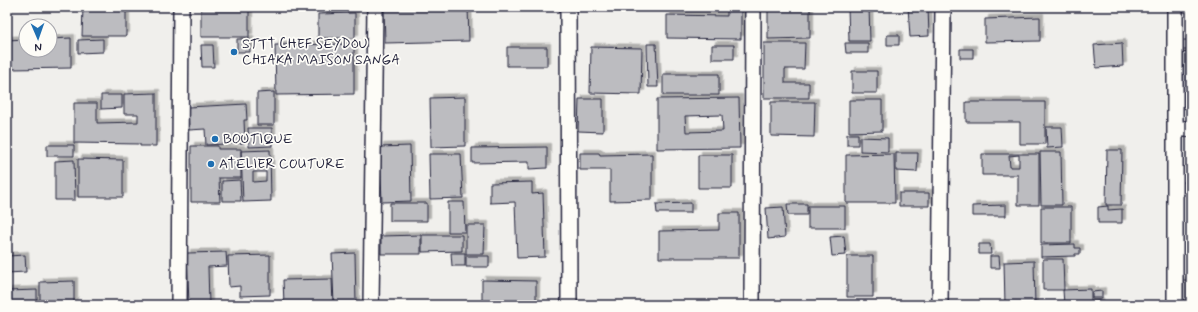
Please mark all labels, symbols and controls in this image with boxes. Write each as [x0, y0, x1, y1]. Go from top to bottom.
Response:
north arrow [18, 18, 58, 58]
place label: STTT CHEF SEYDOU CHIAKA MAISON SANGA [242, 35, 400, 69]
text: N [34, 40, 42, 54]
marker: STTT CHEF SEYDOU CHIAKA MAISON SANGA [229, 47, 239, 57]
place label: BOUTIQUE [223, 130, 293, 148]
marker: BOUTIQUE [210, 134, 220, 144]
place label: ATELIER COUTURE [219, 155, 345, 173]
marker: ATELIER COUTURE [206, 159, 216, 169]

